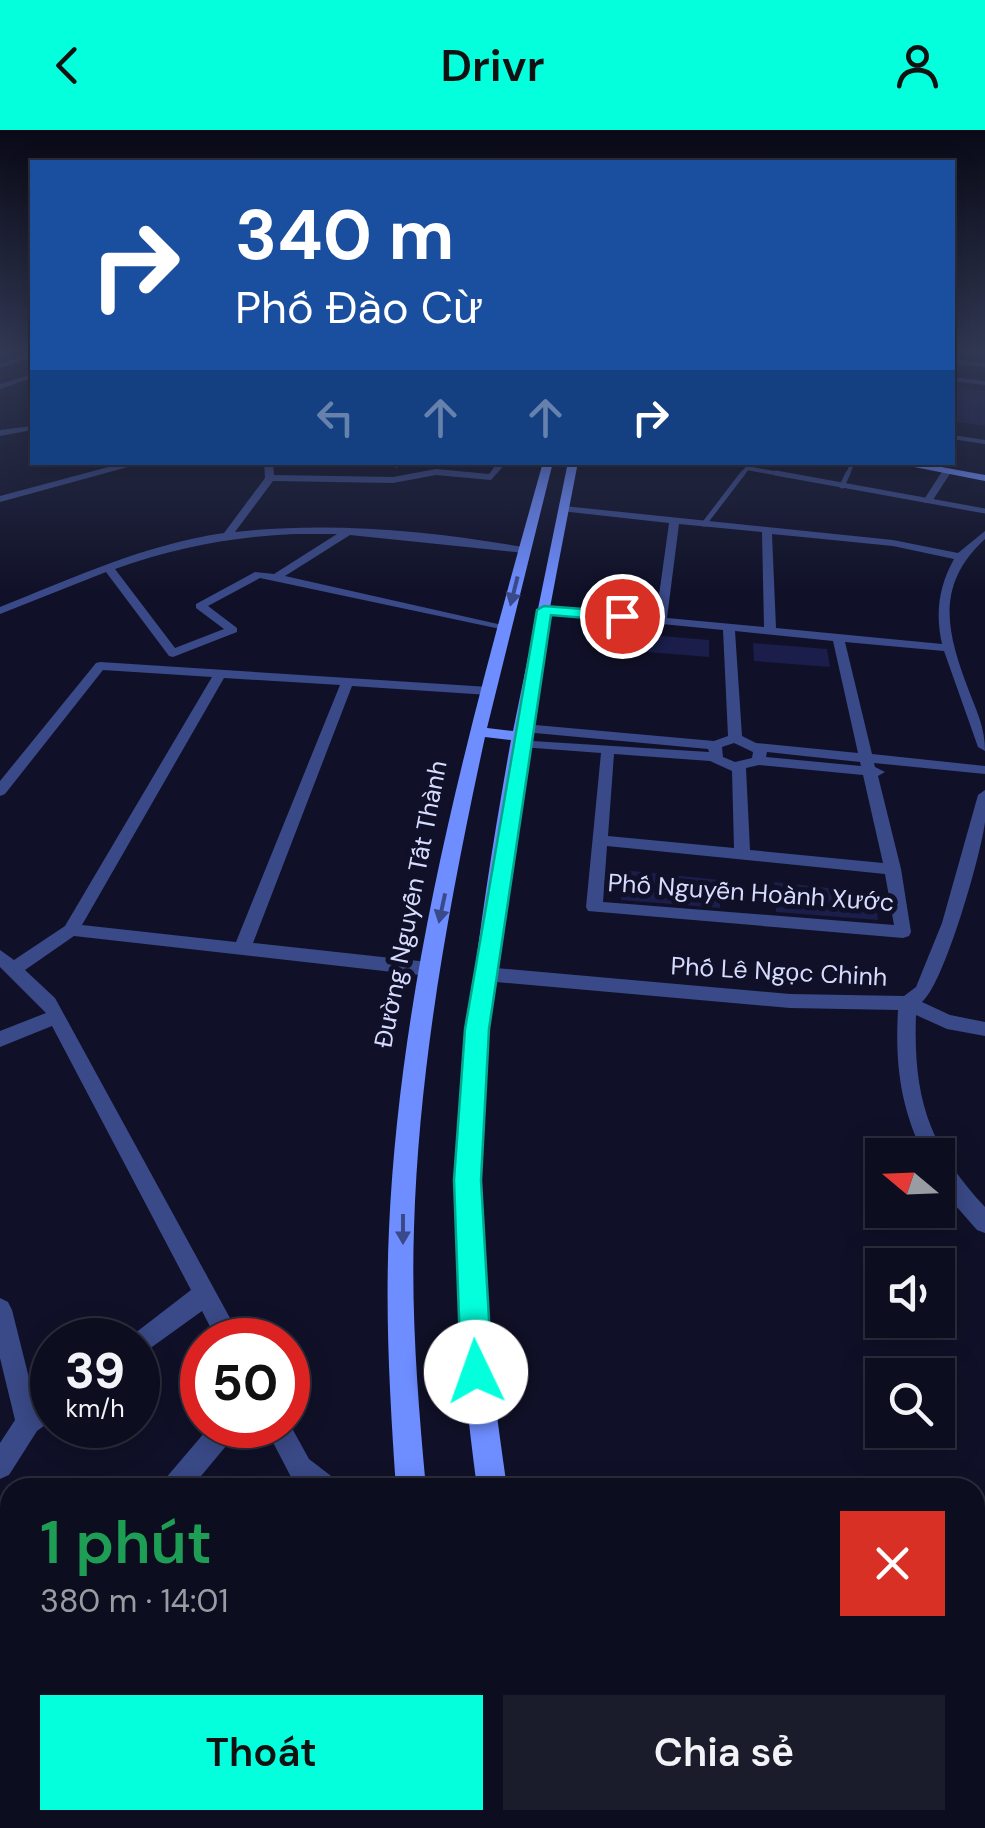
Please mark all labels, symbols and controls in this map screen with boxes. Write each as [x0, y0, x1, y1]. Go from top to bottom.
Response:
text: Drivr [440, 36, 545, 95]
icon: back [40, 38, 95, 93]
icon: person [890, 38, 945, 93]
text: 340 m [235, 190, 454, 281]
icon: right [70, 200, 200, 330]
text: Phố Đào Cừ [235, 278, 483, 337]
icon: left [308, 390, 363, 445]
icon: ahead [413, 390, 468, 445]
icon: ahead [518, 390, 573, 445]
icon: right [623, 390, 678, 445]
pin [580, 574, 665, 659]
one-way arrow [506, 576, 521, 607]
icon: arrive [595, 589, 650, 644]
street label: Đường Nguyễn Tất Thành [366, 758, 455, 1051]
street label: Phố Nguyễn Hoành Xước [607, 866, 895, 919]
one-way arrow [433, 892, 449, 923]
street label: Phố Lê Ngọc Chinh [670, 949, 888, 994]
north arrow [865, 1138, 955, 1228]
map controls [865, 1138, 955, 1448]
one-way arrow [394, 1214, 410, 1246]
button: sound [865, 1248, 955, 1338]
speed limit sign: 50 [180, 1318, 310, 1448]
position arrow [424, 1320, 528, 1424]
text: 39 [65, 1338, 125, 1404]
button: search [865, 1358, 955, 1448]
text: km/h [65, 1392, 125, 1425]
text: 1 phút [40, 1503, 212, 1582]
button: close [840, 1511, 945, 1616]
text: 380 m · 14:01 [40, 1580, 228, 1622]
button: Thoát [40, 1695, 483, 1810]
button: Chia sẻ [503, 1695, 945, 1810]

